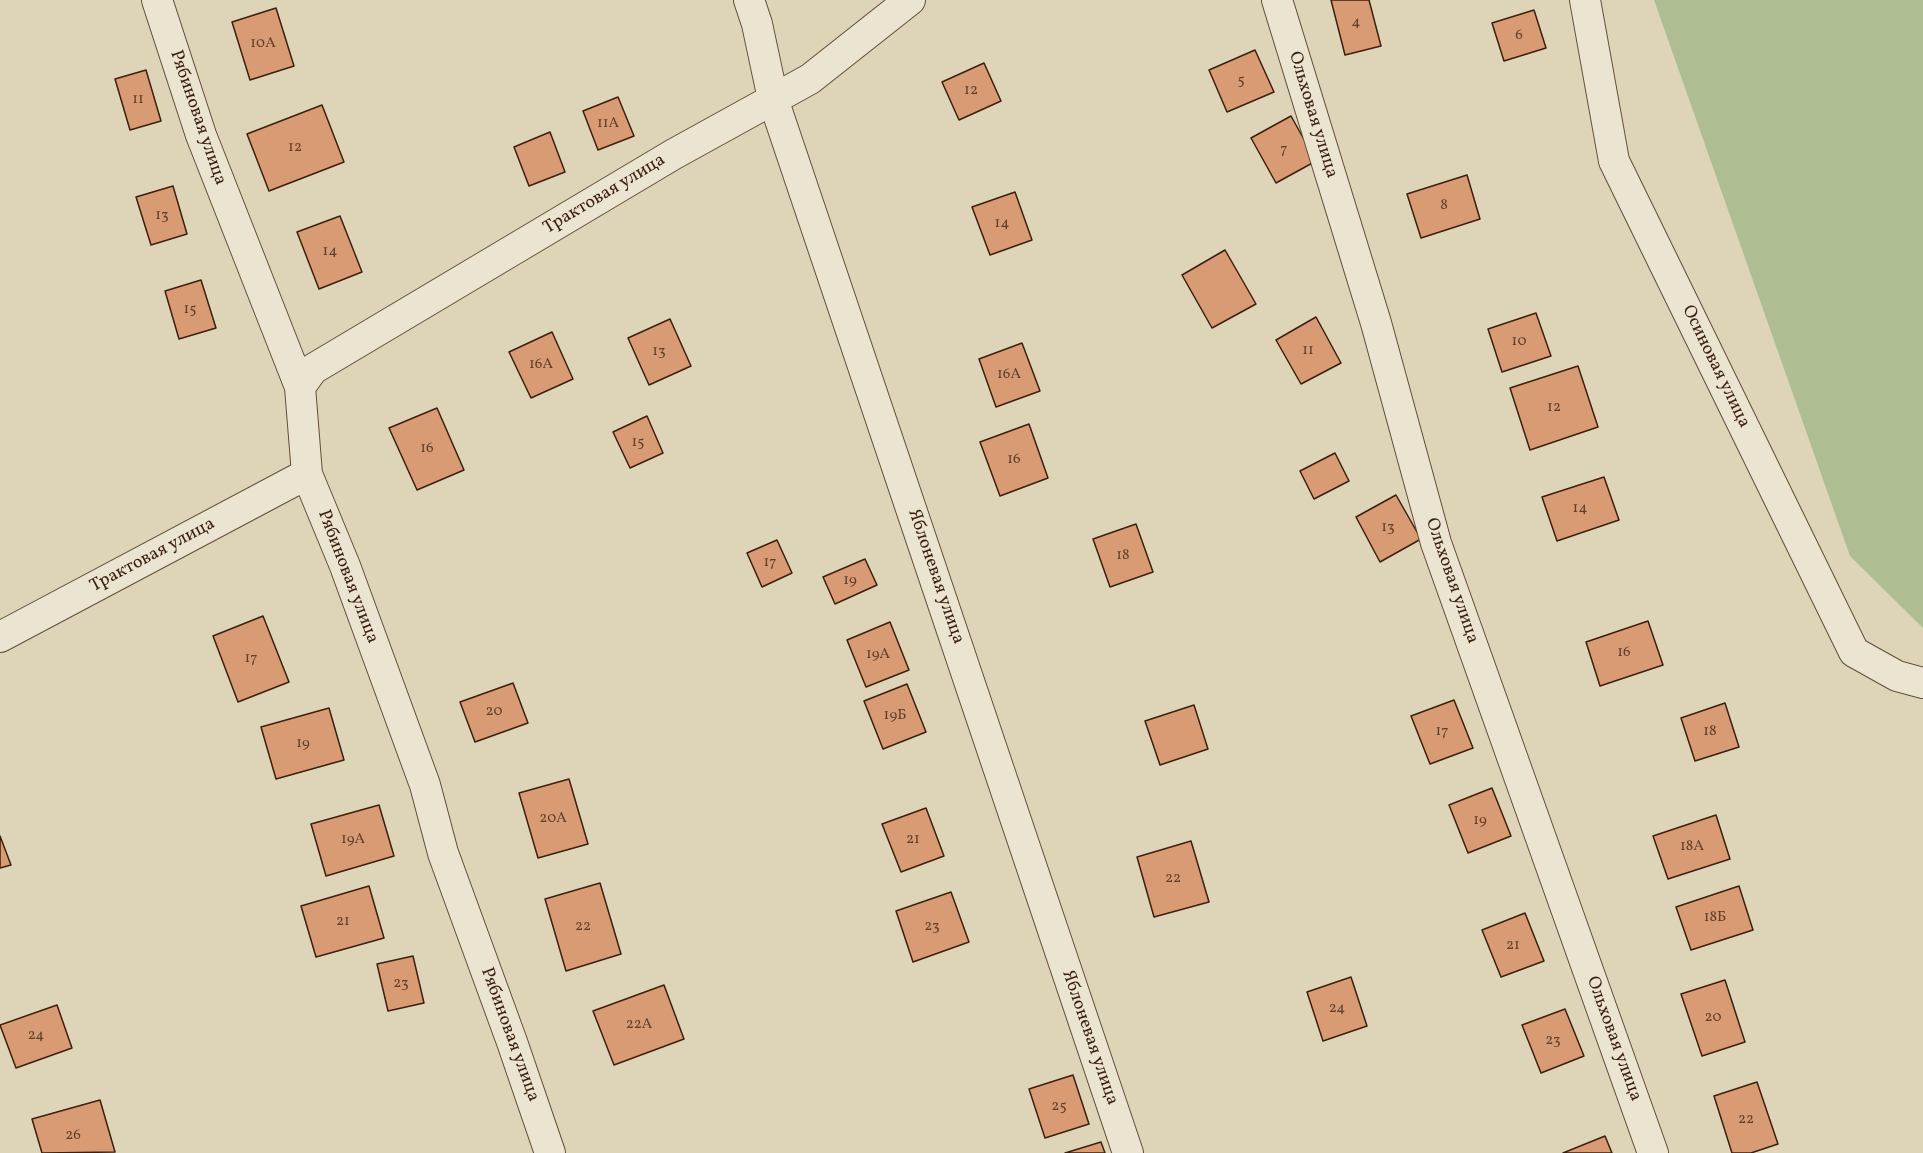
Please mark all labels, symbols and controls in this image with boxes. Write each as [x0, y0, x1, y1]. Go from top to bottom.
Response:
house number: 4 [1352, 14, 1360, 32]
house number: 6 [1515, 27, 1523, 45]
house number: 10А [250, 35, 276, 53]
street label: Рябиновая улица [164, 48, 230, 188]
street label: Ольховая улица [1282, 49, 1342, 181]
house number: 5 [1237, 72, 1245, 90]
house number: 12 [964, 82, 978, 100]
house number: 11 [132, 91, 144, 109]
house number: 11А [597, 115, 619, 133]
house number: 12 [288, 139, 302, 157]
house number: 7 [1280, 141, 1288, 159]
street label: Трактовая улица [540, 150, 670, 240]
house number: 8 [1440, 197, 1448, 215]
house number: 13 [155, 207, 169, 225]
house number: 14 [995, 215, 1009, 233]
house number: 14 [323, 243, 337, 261]
house number: 15 [183, 301, 197, 319]
street label: Осиновая улица [1676, 302, 1754, 432]
house number: 10 [1512, 333, 1526, 351]
house number: 11 [1302, 342, 1314, 360]
house number: 13 [652, 343, 666, 361]
house number: 16А [529, 356, 553, 374]
house number: 16А [997, 366, 1021, 384]
house number: 12 [1547, 399, 1561, 417]
house number: 15 [631, 434, 645, 452]
house number: 16 [420, 440, 434, 458]
house number: 16 [1007, 451, 1021, 469]
house number: 14 [1573, 500, 1587, 518]
street label: Рябиновая улица [312, 507, 382, 647]
street label: Яблоневая улица [902, 507, 968, 647]
street label: Трактовая улица [87, 514, 219, 598]
street label: Ольховая улица [1419, 515, 1483, 647]
house number: 13 [1381, 519, 1395, 537]
house number: 18 [1116, 547, 1130, 565]
house number: 17 [763, 554, 777, 572]
house number: 19 [843, 572, 857, 590]
house number: 16 [1617, 644, 1631, 662]
house number: 19А [866, 646, 890, 664]
house number: 17 [244, 650, 258, 668]
house number: 20 [486, 703, 502, 721]
house number: 19Б [884, 707, 906, 725]
house number: 17 [1435, 723, 1449, 741]
house number: 18 [1703, 723, 1717, 741]
house number: 19 [296, 735, 310, 753]
house number: 20А [539, 810, 567, 828]
house number: 19 [1473, 812, 1487, 830]
house number: 19А [341, 831, 365, 849]
house number: 21 [906, 831, 920, 849]
house number: 18А [1680, 838, 1704, 856]
house number: 22 [1165, 870, 1181, 888]
house number: 18Б [1704, 909, 1726, 927]
house number: 21 [336, 913, 350, 931]
house number: 22 [575, 918, 591, 936]
house number: 23 [924, 918, 940, 936]
house number: 21 [1506, 937, 1520, 955]
street label: Рябиновая улица [475, 965, 543, 1105]
street label: Яблоневая улица [1056, 968, 1122, 1108]
street label: Ольховая улица [1580, 974, 1646, 1104]
house number: 23 [393, 975, 409, 993]
house number: 24 [1329, 1000, 1345, 1018]
house number: 20 [1705, 1009, 1721, 1027]
house number: 22А [626, 1016, 652, 1034]
house number: 24 [28, 1027, 44, 1045]
house number: 23 [1545, 1032, 1561, 1050]
house number: 25 [1051, 1098, 1067, 1116]
house number: 22 [1738, 1111, 1754, 1129]
house number: 26 [65, 1127, 81, 1145]

